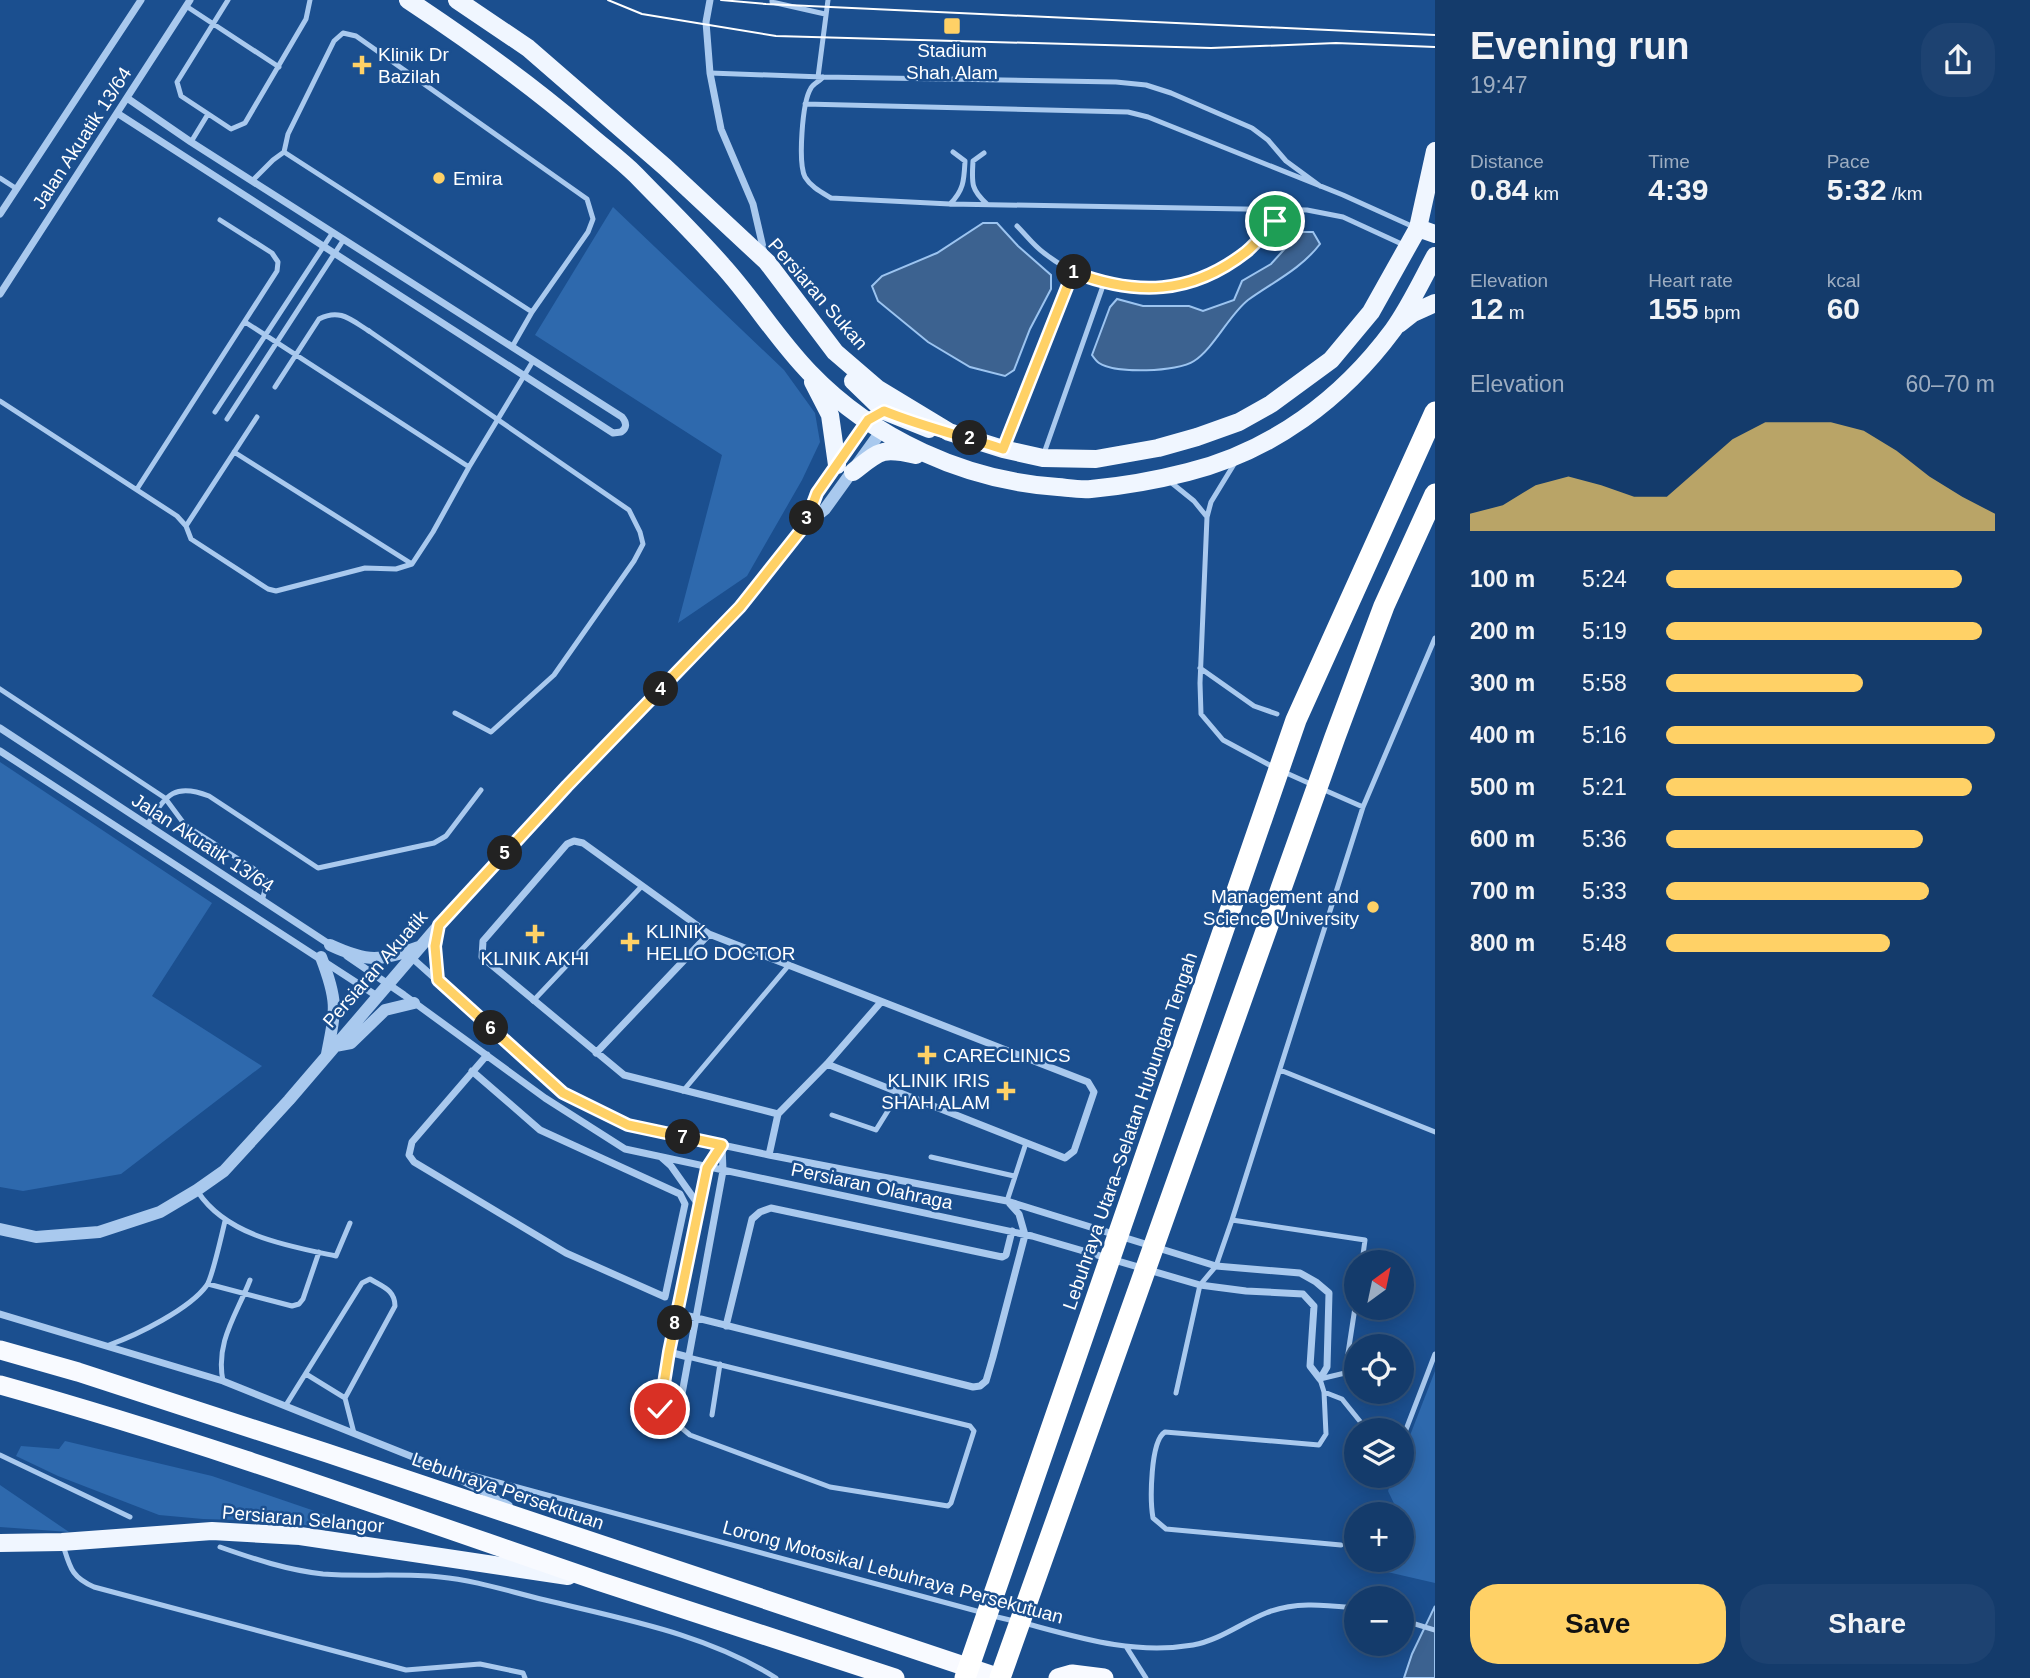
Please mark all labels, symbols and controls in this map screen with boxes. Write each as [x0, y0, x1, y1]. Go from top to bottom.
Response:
marker: Stadium Shah Alam [942, 16, 962, 36]
button: share [1921, 23, 1995, 97]
text: Evening run [1470, 25, 1690, 67]
place label: Stadium Shah Alam [906, 40, 998, 83]
place label: Klinik Dr Bazilah [378, 44, 449, 87]
marker: Klinik Dr Bazilah [352, 55, 372, 75]
street label: Jalan Akuatik 13/64 [28, 63, 136, 213]
text: 19:47 [1470, 72, 1528, 98]
text: Distance [1470, 151, 1544, 172]
text: Time [1648, 151, 1690, 172]
text: Pace [1827, 151, 1870, 172]
place label: Emira [453, 168, 503, 189]
marker: Emira [431, 170, 447, 186]
text: 0.84 [1470, 173, 1528, 206]
text: 4:39 [1648, 173, 1708, 206]
text: 5:32 [1827, 173, 1887, 206]
text: km [1528, 183, 1559, 204]
text: /km [1887, 183, 1923, 204]
pin [1245, 191, 1305, 251]
icon: arrive [1256, 202, 1294, 240]
street label: Persiaran Sukan [764, 234, 872, 354]
pin: 1 [1056, 254, 1092, 290]
text: 1 [1068, 261, 1079, 282]
text: Elevation [1470, 270, 1548, 291]
text: Heart rate [1648, 270, 1733, 291]
text: kcal [1827, 270, 1860, 291]
text: 12 [1470, 292, 1503, 325]
text: 155 [1648, 292, 1698, 325]
text: 60 [1827, 292, 1860, 325]
text: m [1503, 302, 1524, 323]
text: bpm [1698, 302, 1741, 323]
text: Elevation [1470, 371, 1565, 397]
text: 60–70 m [1905, 371, 1995, 397]
pin: 2 [953, 420, 988, 456]
text: 2 [964, 427, 975, 448]
pin: 3 [790, 500, 824, 536]
text: 3 [801, 507, 812, 528]
text: 100 m [1470, 566, 1535, 592]
text: 5:24 [1582, 566, 1627, 592]
text: 200 m [1470, 618, 1535, 644]
text: 5:19 [1582, 618, 1627, 644]
text: 300 m [1470, 670, 1535, 696]
text: 5:58 [1582, 670, 1627, 696]
pin: 4 [644, 672, 678, 706]
text: 4 [655, 678, 666, 699]
text: 400 m [1470, 722, 1535, 748]
text: 5:16 [1582, 722, 1627, 748]
text: 500 m [1470, 774, 1535, 800]
text: 5:21 [1582, 774, 1627, 800]
street label: Jalan Akuatik 13/64 [128, 789, 278, 897]
text: 600 m [1470, 826, 1535, 852]
text: 5:36 [1582, 826, 1627, 852]
pin: 5 [488, 836, 522, 870]
text: 5 [499, 842, 510, 863]
text: 700 m [1470, 878, 1535, 904]
text: 5:33 [1582, 878, 1627, 904]
place label: Management and Science University [1203, 886, 1359, 929]
marker: Management and Science University [1365, 899, 1381, 915]
street label: Persiaran Akuatik [319, 906, 432, 1032]
place label: KLINIK HELLO DOCTOR [646, 921, 796, 964]
marker: KLINIK AKHI [525, 924, 545, 944]
text: 800 m [1470, 930, 1535, 956]
text: 5:48 [1582, 930, 1627, 956]
marker: KLINIK HELLO DOCTOR [620, 932, 640, 952]
place label: KLINIK AKHI [481, 948, 589, 969]
street label: Lebuhraya Utara–Selatan Hubungan Tengah [1059, 949, 1201, 1313]
pin: 6 [474, 1010, 508, 1046]
text: 6 [485, 1017, 496, 1038]
marker: CARECLINICS [917, 1045, 937, 1065]
place label: CARECLINICS [943, 1045, 1071, 1066]
place label: KLINIK IRIS SHAH ALAM [881, 1070, 990, 1113]
marker: KLINIK IRIS SHAH ALAM [996, 1081, 1016, 1101]
pin: 7 [666, 1120, 700, 1154]
text: 7 [677, 1126, 688, 1147]
street label: Persiaran Olahraga [789, 1159, 955, 1213]
north arrow [1344, 1250, 1414, 1320]
map controls [1344, 1250, 1414, 1656]
pin: 8 [658, 1306, 692, 1340]
text: 8 [669, 1312, 680, 1333]
button: locate [1344, 1334, 1414, 1404]
pin [630, 1379, 690, 1439]
icon: check [641, 1390, 679, 1428]
button: layers [1344, 1418, 1414, 1488]
street label: Lebuhraya Persekutuan [409, 1448, 607, 1534]
street label: Persiaran Selangor [221, 1501, 386, 1537]
button: + [1344, 1502, 1414, 1572]
street label: Lorong Motosikal Lebuhraya Persekutuan [720, 1516, 1066, 1628]
button: Save [1470, 1584, 1726, 1664]
button: Share [1740, 1584, 1995, 1664]
button: − [1344, 1586, 1414, 1656]

